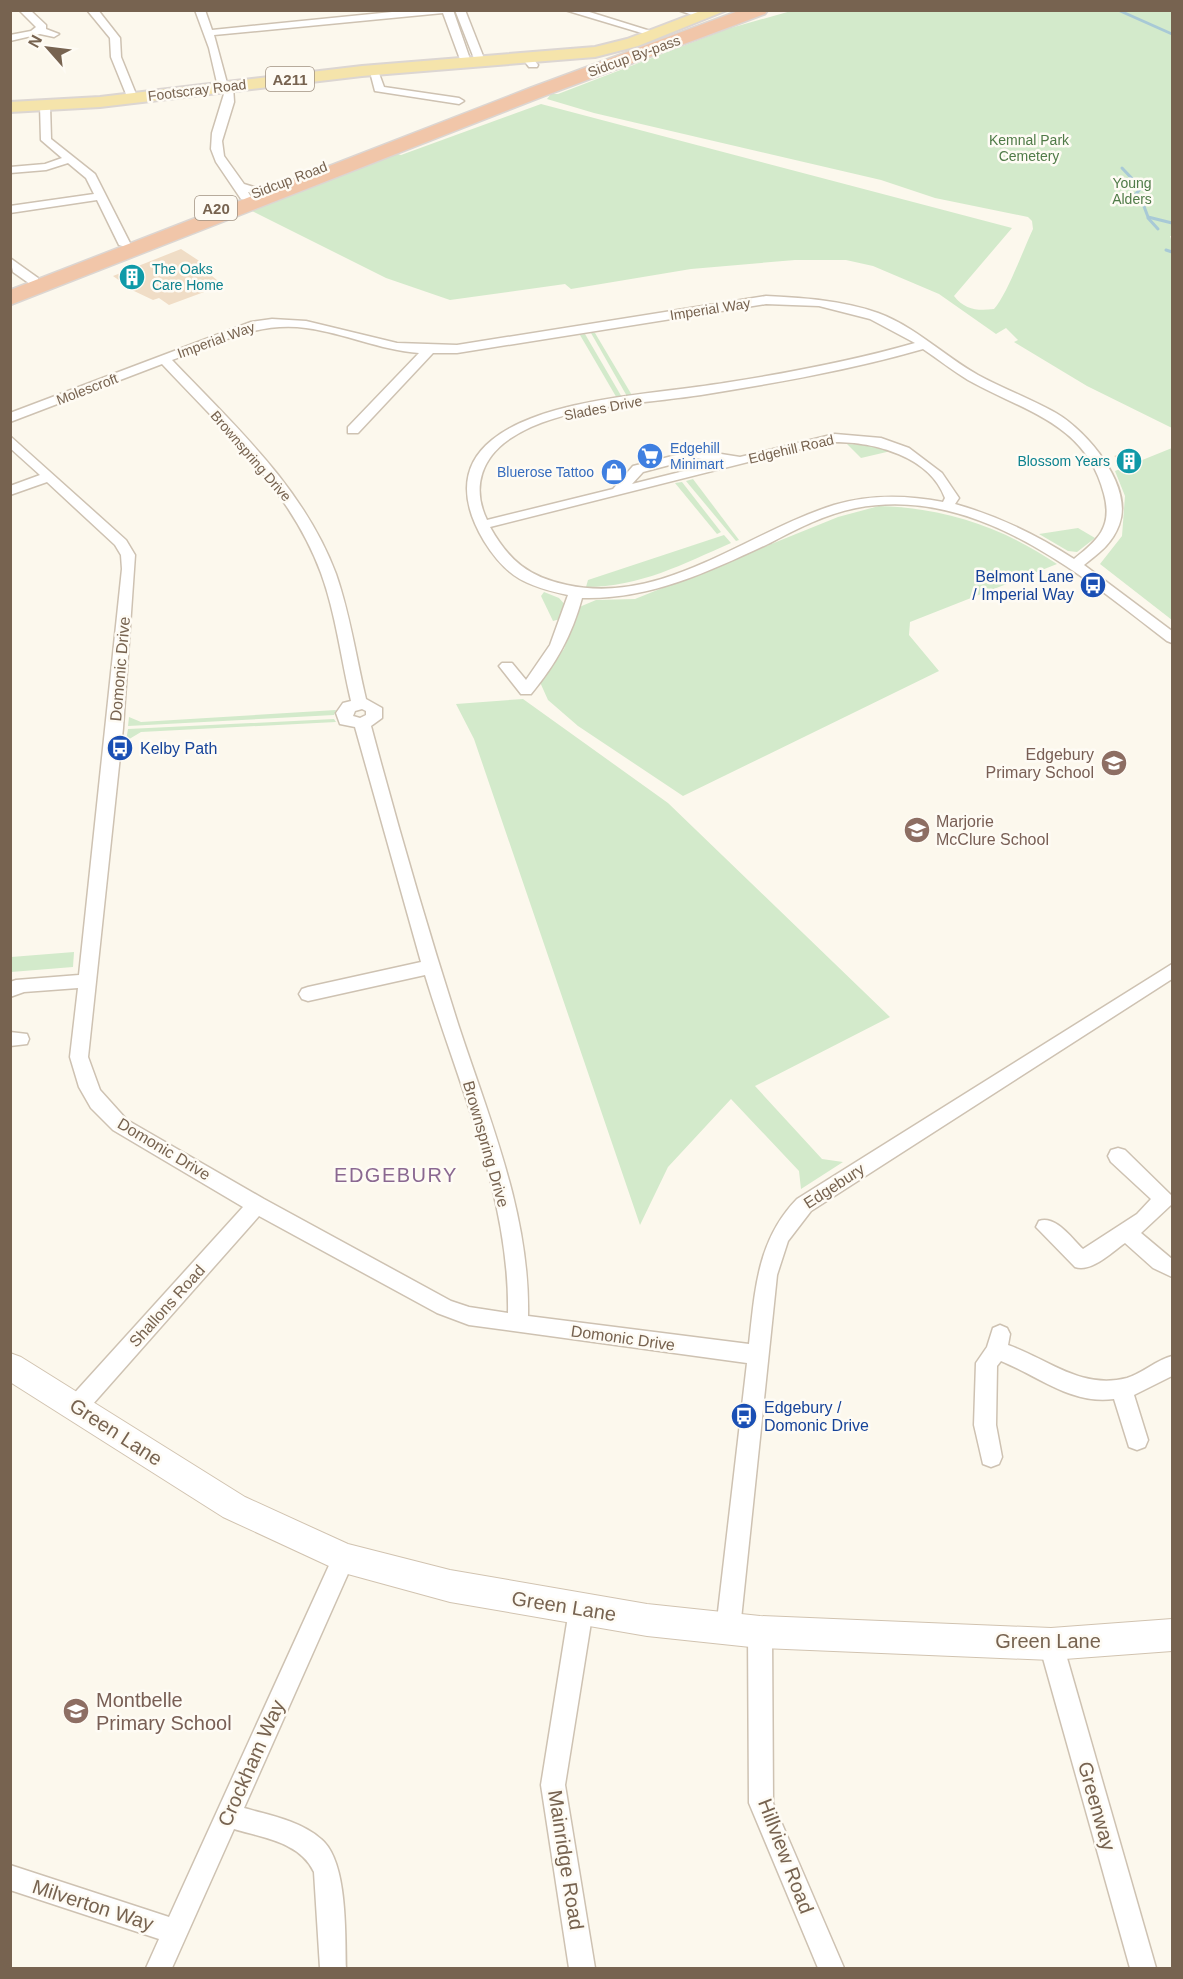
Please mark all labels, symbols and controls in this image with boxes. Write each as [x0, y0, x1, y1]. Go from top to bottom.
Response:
north arrow [18, 18, 78, 78]
text: N [25, 32, 45, 50]
street label: Sidcup By-pass [586, 32, 682, 80]
road number: A211 [266, 67, 314, 91]
street label: Footscray Road [147, 76, 247, 104]
park label: Kemnal Park Cemetery [989, 132, 1070, 164]
street label: Sidcup Road [249, 158, 329, 202]
park label: Young Alders [1112, 175, 1152, 207]
road number: A20 [195, 196, 237, 220]
place label: The Oaks Care Home [152, 261, 224, 293]
building icon: The Oaks Care Home [117, 262, 147, 292]
street label: Imperial Way [669, 295, 751, 323]
street label: Imperial Way [175, 319, 257, 361]
street label: Molescroft [54, 370, 120, 408]
street label: Slades Drive [563, 393, 644, 423]
street label: Brownspring Drive [207, 408, 295, 505]
street label: Edgehill Road [747, 431, 835, 467]
place label: Edgehill Minimart [670, 440, 724, 472]
supermarket icon: Edgehill Minimart [635, 441, 665, 471]
building icon: Blossom Years [1114, 446, 1144, 476]
place label: Blossom Years [1017, 453, 1110, 469]
shop icon: Bluerose Tattoo [599, 457, 629, 487]
place label: Bluerose Tattoo [497, 464, 594, 480]
place label: Belmont Lane / Imperial Way [972, 568, 1074, 603]
bus stop icon: Belmont Lane / Imperial Way [1078, 570, 1108, 600]
street label: Domonic Drive [107, 616, 133, 722]
bus stop icon: Kelby Path [105, 733, 135, 763]
place label: Kelby Path [140, 740, 217, 757]
place label: Edgebury Primary School [986, 746, 1094, 781]
school or university icon: Edgebury Primary School [1099, 748, 1129, 778]
place label: Marjorie McClure School [936, 813, 1049, 848]
school or university icon: Marjorie McClure School [902, 815, 932, 845]
street label: Brownspring Drive [460, 1079, 512, 1209]
street label: Domonic Drive [115, 1115, 213, 1183]
street label: Edgebury [801, 1160, 867, 1212]
district label: EDGEBURY [334, 1164, 458, 1186]
street label: Shallons Road [126, 1262, 208, 1350]
street label: Domonic Drive [570, 1322, 676, 1354]
street label: Green Lane [66, 1394, 166, 1470]
place label: Edgebury / Domonic Drive [764, 1399, 869, 1434]
bus stop icon: Edgebury / Domonic Drive [729, 1401, 759, 1431]
street label: Green Lane [510, 1587, 618, 1625]
street label: Green Lane [995, 1630, 1101, 1652]
place label: Montbelle Primary School [96, 1689, 232, 1734]
school or university icon: Montbelle Primary School [61, 1696, 91, 1726]
street label: Crockham Way [213, 1696, 289, 1830]
street label: Greenway [1074, 1759, 1120, 1853]
street label: Mainridge Road [544, 1789, 588, 1931]
street label: Hillview Road [754, 1796, 818, 1916]
street label: Milverton Way [30, 1875, 156, 1935]

